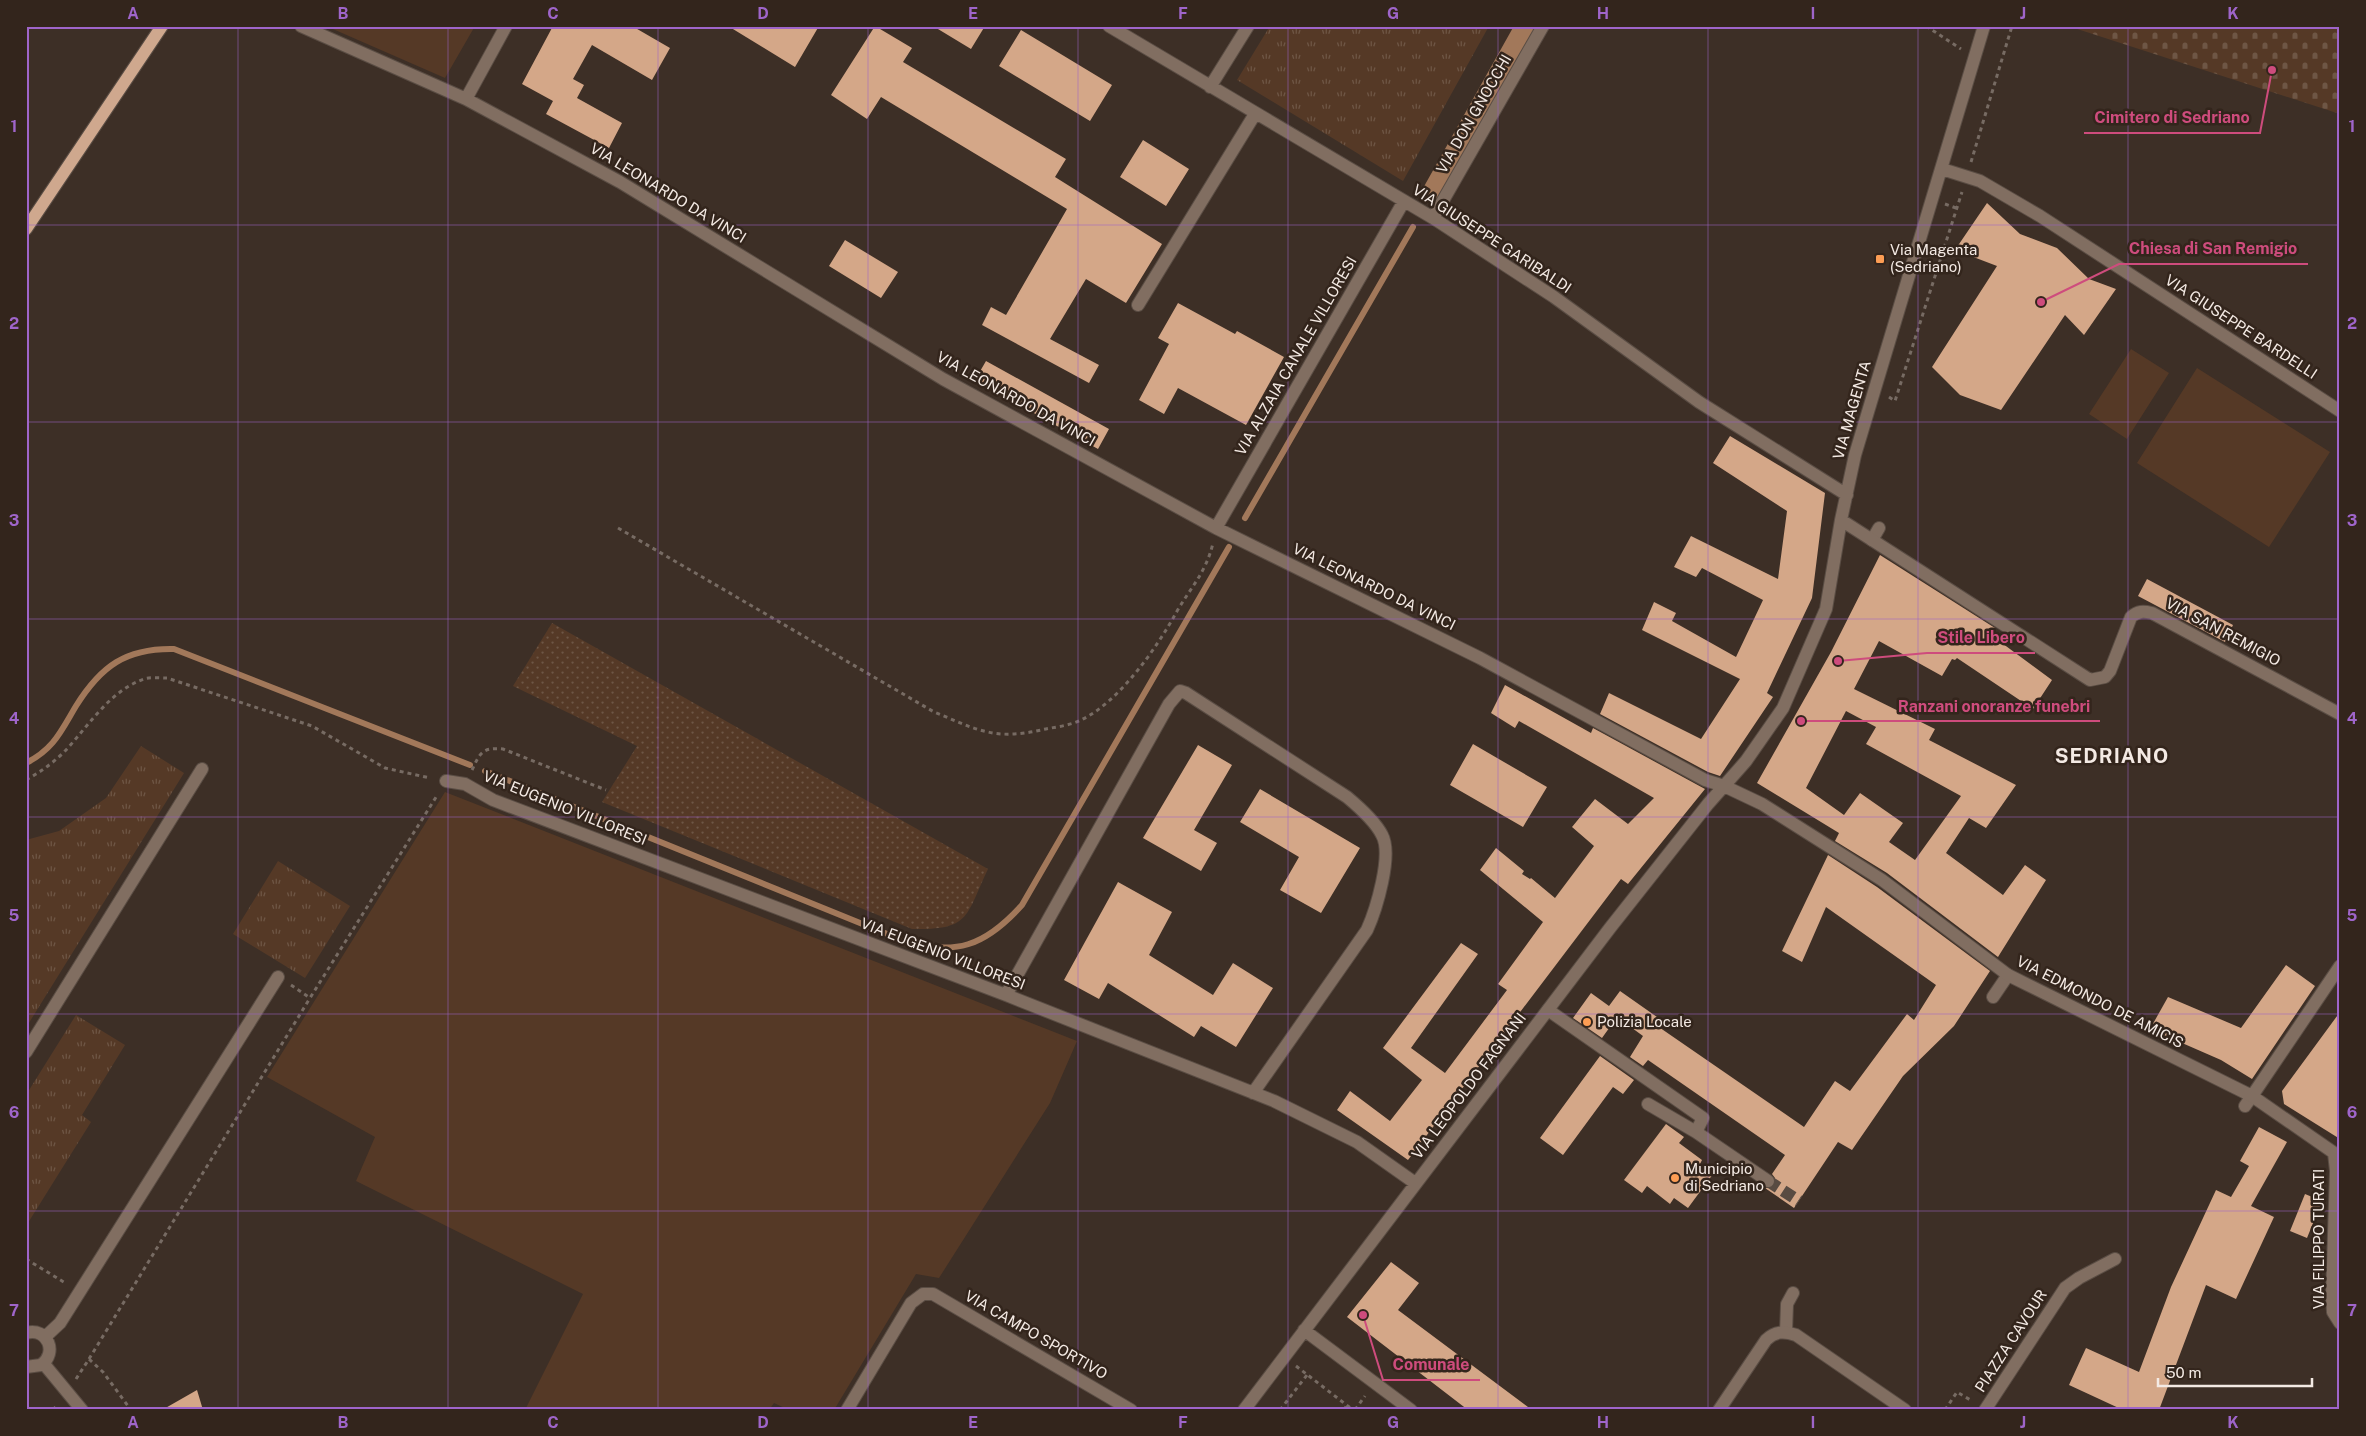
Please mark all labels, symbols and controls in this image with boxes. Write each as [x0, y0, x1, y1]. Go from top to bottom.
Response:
text: A [127, 4, 139, 23]
text: B [338, 4, 349, 23]
text: C [547, 4, 559, 23]
text: D [757, 4, 769, 23]
text: E [968, 4, 978, 23]
text: F [1178, 4, 1188, 23]
text: G [1387, 4, 1399, 23]
text: H [1597, 4, 1609, 23]
text: I [1811, 4, 1815, 23]
text: J [2020, 4, 2026, 23]
text: K [2227, 4, 2239, 23]
street label: VIA DON GNOCCHI [1433, 51, 1515, 176]
callout: Cimitero di Sedriano [2084, 102, 2260, 133]
text: Cimitero di Sedriano [2094, 108, 2250, 127]
text: 1 [11, 117, 17, 136]
text: 1 [2349, 117, 2355, 136]
street label: VIA LEONARDO DA VINCI [587, 139, 749, 246]
street label: VIA GIUSEPPE GARIBALDI [1410, 181, 1575, 296]
callout: Chiesa di San Remigio [2119, 233, 2308, 264]
text: Chiesa di San Remigio [2129, 239, 2297, 258]
place label: Via Magenta (Sedriano) [1890, 241, 1977, 275]
street label: VIA ALZAIA CANALE VILLORESI [1231, 253, 1360, 458]
marker: Via Magenta (Sedriano) [1874, 253, 1886, 265]
street label: VIA GIUSEPPE BARDELLI [2162, 271, 2321, 382]
text: 2 [9, 314, 19, 333]
text: 2 [2347, 314, 2357, 333]
street label: VIA LEONARDO DA VINCI [934, 348, 1099, 449]
street label: VIA MAGENTA [1829, 358, 1874, 461]
text: 3 [9, 511, 19, 530]
text: 3 [2347, 511, 2357, 530]
street label: VIA LEONARDO DA VINCI [1290, 540, 1458, 633]
street label: VIA SAN REMIGIO [2163, 594, 2283, 669]
callout: Stile Libero [1927, 622, 2035, 653]
text: Stile Libero [1937, 628, 2025, 647]
callout: Ranzani onoranze funebri [1888, 690, 2100, 721]
text: Ranzani onoranze funebri [1898, 697, 2090, 716]
text: 4 [9, 709, 20, 728]
text: 4 [2347, 709, 2358, 728]
district label: SEDRIANO [2055, 744, 2169, 768]
street label: VIA EUGENIO VILLORESI [481, 767, 649, 848]
text: 5 [9, 906, 20, 925]
text: 5 [2347, 906, 2358, 925]
street label: VIA EUGENIO VILLORESI [859, 914, 1028, 993]
street label: VIA EDMONDO DE AMICIS [2014, 952, 2187, 1051]
street label: VIA LEOPOLDO FAGNANI [1408, 1009, 1529, 1162]
place label: Polizia Locale [1597, 1013, 1692, 1030]
marker: Polizia Locale [1581, 1016, 1593, 1028]
text: 6 [9, 1103, 19, 1122]
text: 6 [2347, 1103, 2357, 1122]
place label: Municipio di Sedriano [1685, 1160, 1764, 1194]
street label: VIA FILIPPO TURATI [2310, 1169, 2327, 1309]
marker: Municipio di Sedriano [1669, 1172, 1681, 1184]
street label: PIAZZA CAVOUR [1971, 1286, 2050, 1395]
street label: VIA CAMPO SPORTIVO [962, 1287, 1110, 1382]
text: 7 [9, 1301, 19, 1320]
text: 7 [2347, 1301, 2357, 1320]
callout: Comunale [1383, 1349, 1480, 1380]
text: Comunale [1392, 1355, 1470, 1374]
scale bar [2158, 1356, 2312, 1388]
text: 50 m [2166, 1364, 2201, 1381]
text: A [127, 1413, 139, 1432]
text: B [338, 1413, 349, 1432]
text: C [547, 1413, 559, 1432]
text: D [757, 1413, 769, 1432]
text: E [968, 1413, 978, 1432]
text: F [1178, 1413, 1188, 1432]
text: G [1387, 1413, 1399, 1432]
text: H [1597, 1413, 1609, 1432]
text: I [1811, 1413, 1815, 1432]
text: J [2020, 1413, 2026, 1432]
text: K [2227, 1413, 2239, 1432]

